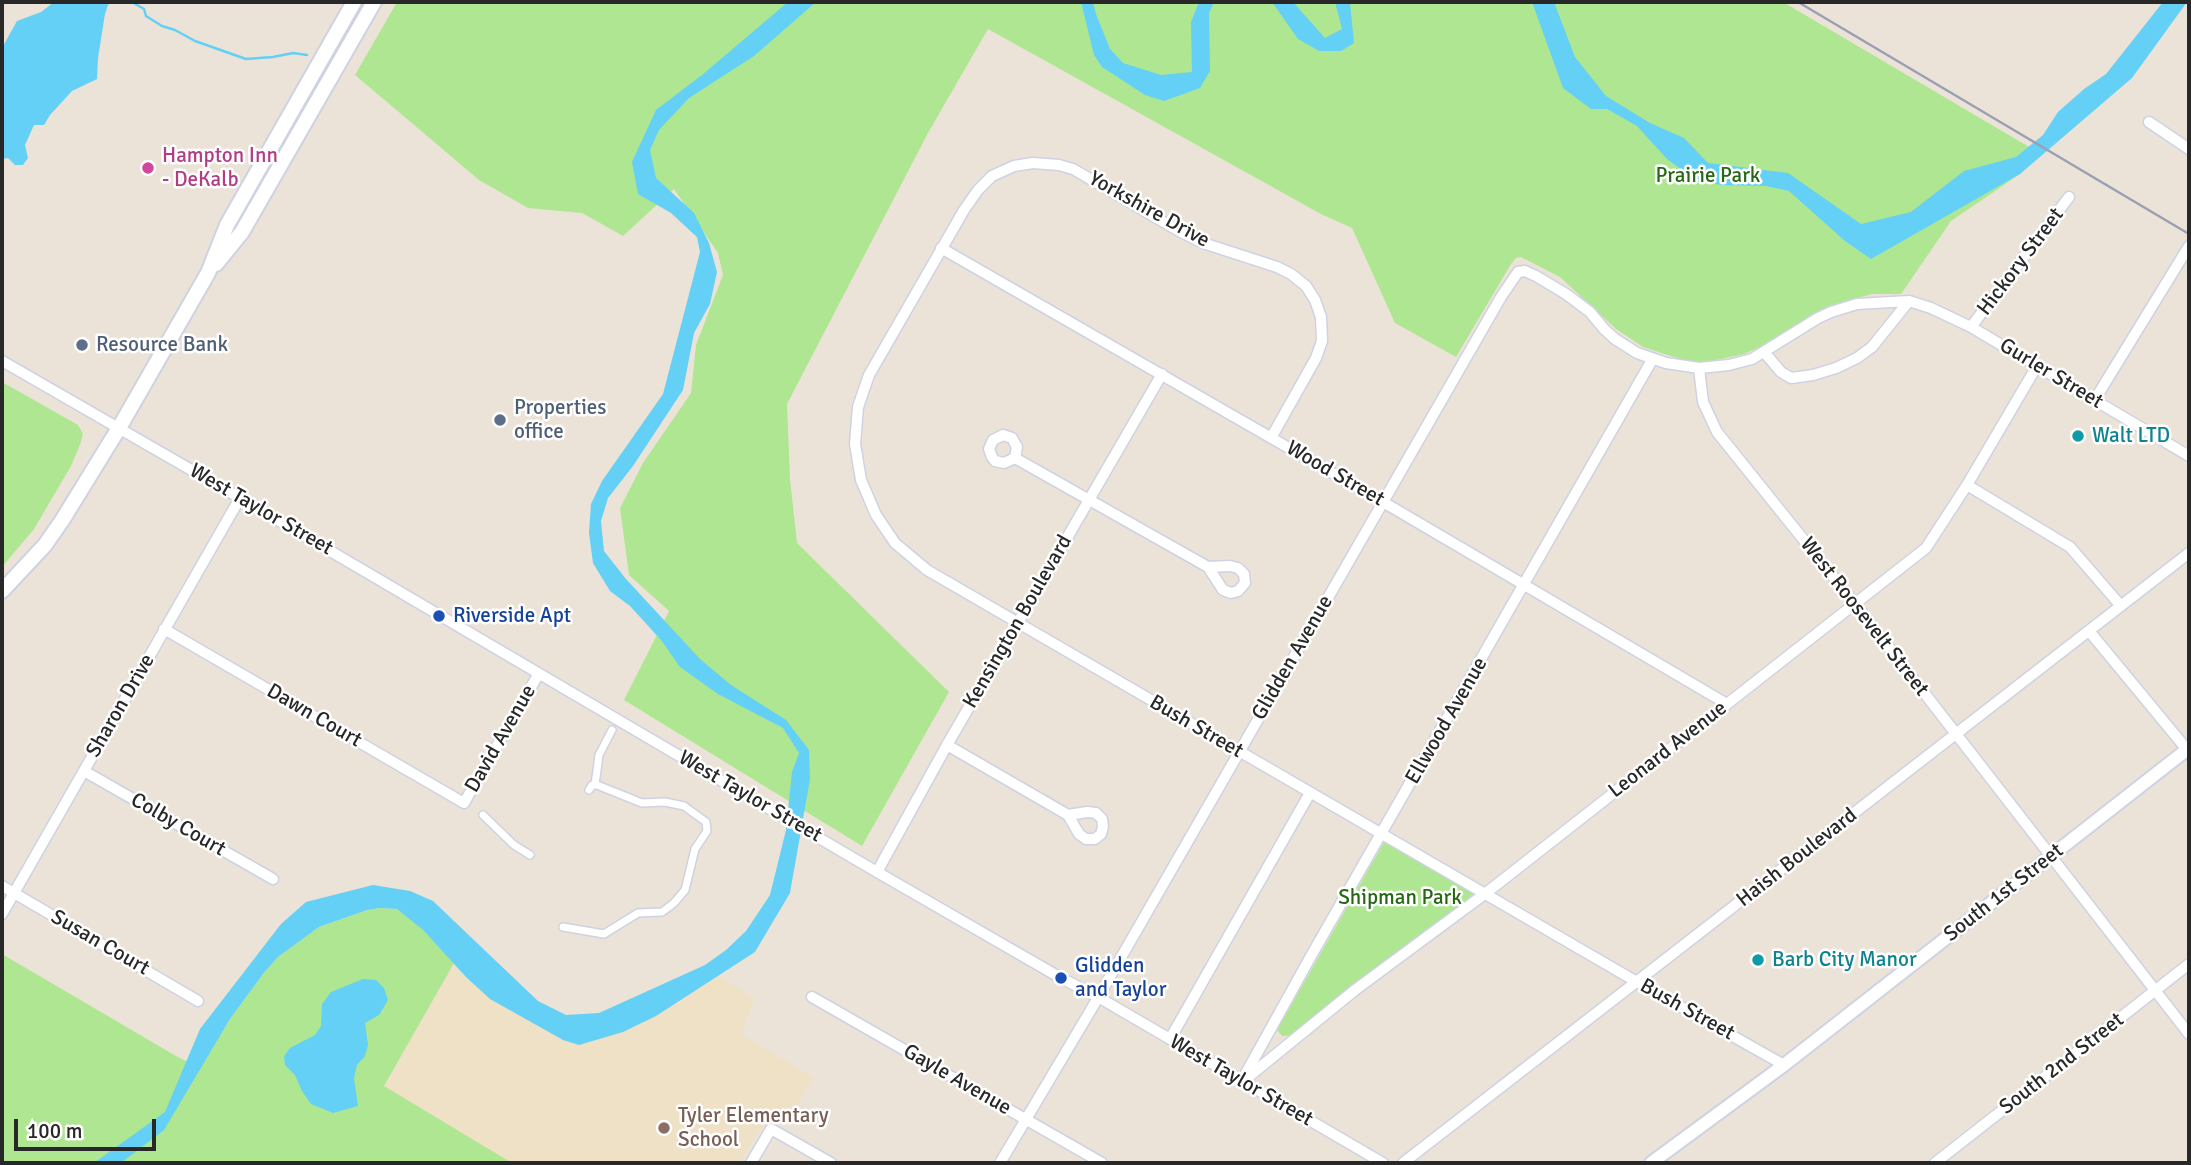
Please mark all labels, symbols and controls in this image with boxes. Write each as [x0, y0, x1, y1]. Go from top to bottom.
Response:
place label: Hampton Inn - DeKalb [162, 143, 278, 193]
marker: Hampton Inn - DeKalb [140, 160, 156, 176]
park label: Prairie Park [1656, 163, 1760, 189]
street label: Yorkshire Drive [1084, 166, 1214, 254]
street label: Hickory Street [1972, 203, 2070, 321]
place label: Resource Bank [96, 332, 228, 358]
street label: Gurler Street [1995, 333, 2107, 415]
marker: Resource Bank [74, 337, 90, 353]
place label: Properties office [514, 395, 607, 445]
marker: Properties office [492, 412, 508, 428]
place label: Walt LTD [2092, 423, 2170, 449]
marker: Walt LTD [2070, 428, 2086, 444]
street label: Wood Street [1281, 436, 1389, 512]
street label: West Taylor Street [185, 459, 337, 561]
street label: Kensington Boulevard [958, 531, 1078, 713]
street label: West Roosevelt Street [1794, 533, 1934, 701]
street label: Glidden Avenue [1247, 591, 1339, 725]
place label: Riverside Apt [453, 603, 571, 629]
marker: Riverside Apt [431, 608, 447, 624]
street label: Sharon Drive [81, 650, 161, 762]
street label: Ellwood Avenue [1401, 653, 1493, 789]
street label: Dawn Court [262, 679, 366, 753]
street label: David Avenue [460, 681, 542, 797]
street label: Bush Street [1145, 690, 1247, 764]
street label: Leonard Avenue [1604, 696, 1732, 804]
street label: West Taylor Street [674, 746, 826, 848]
street label: Colby Court [126, 788, 230, 862]
street label: Haish Boulevard [1732, 803, 1862, 913]
street label: South 1st Street [1939, 839, 2069, 947]
park label: Shipman Park [1338, 885, 1462, 911]
street label: Susan Court [46, 905, 154, 981]
place label: Barb City Manor [1772, 947, 1917, 973]
marker: Barb City Manor [1750, 952, 1766, 968]
place label: Glidden and Taylor [1075, 953, 1166, 1003]
marker: Glidden and Taylor [1053, 970, 1069, 986]
street label: Bush Street [1635, 974, 1739, 1046]
street label: South 2nd Street [1995, 1008, 2129, 1120]
street label: West Taylor Street [1165, 1030, 1317, 1132]
street label: Gayle Avenue [899, 1039, 1015, 1121]
place label: Tyler Elementary School [678, 1103, 829, 1153]
scale bar [18, 1106, 159, 1150]
text: 100 m [27, 1118, 82, 1144]
marker: Tyler Elementary School [656, 1120, 672, 1136]

